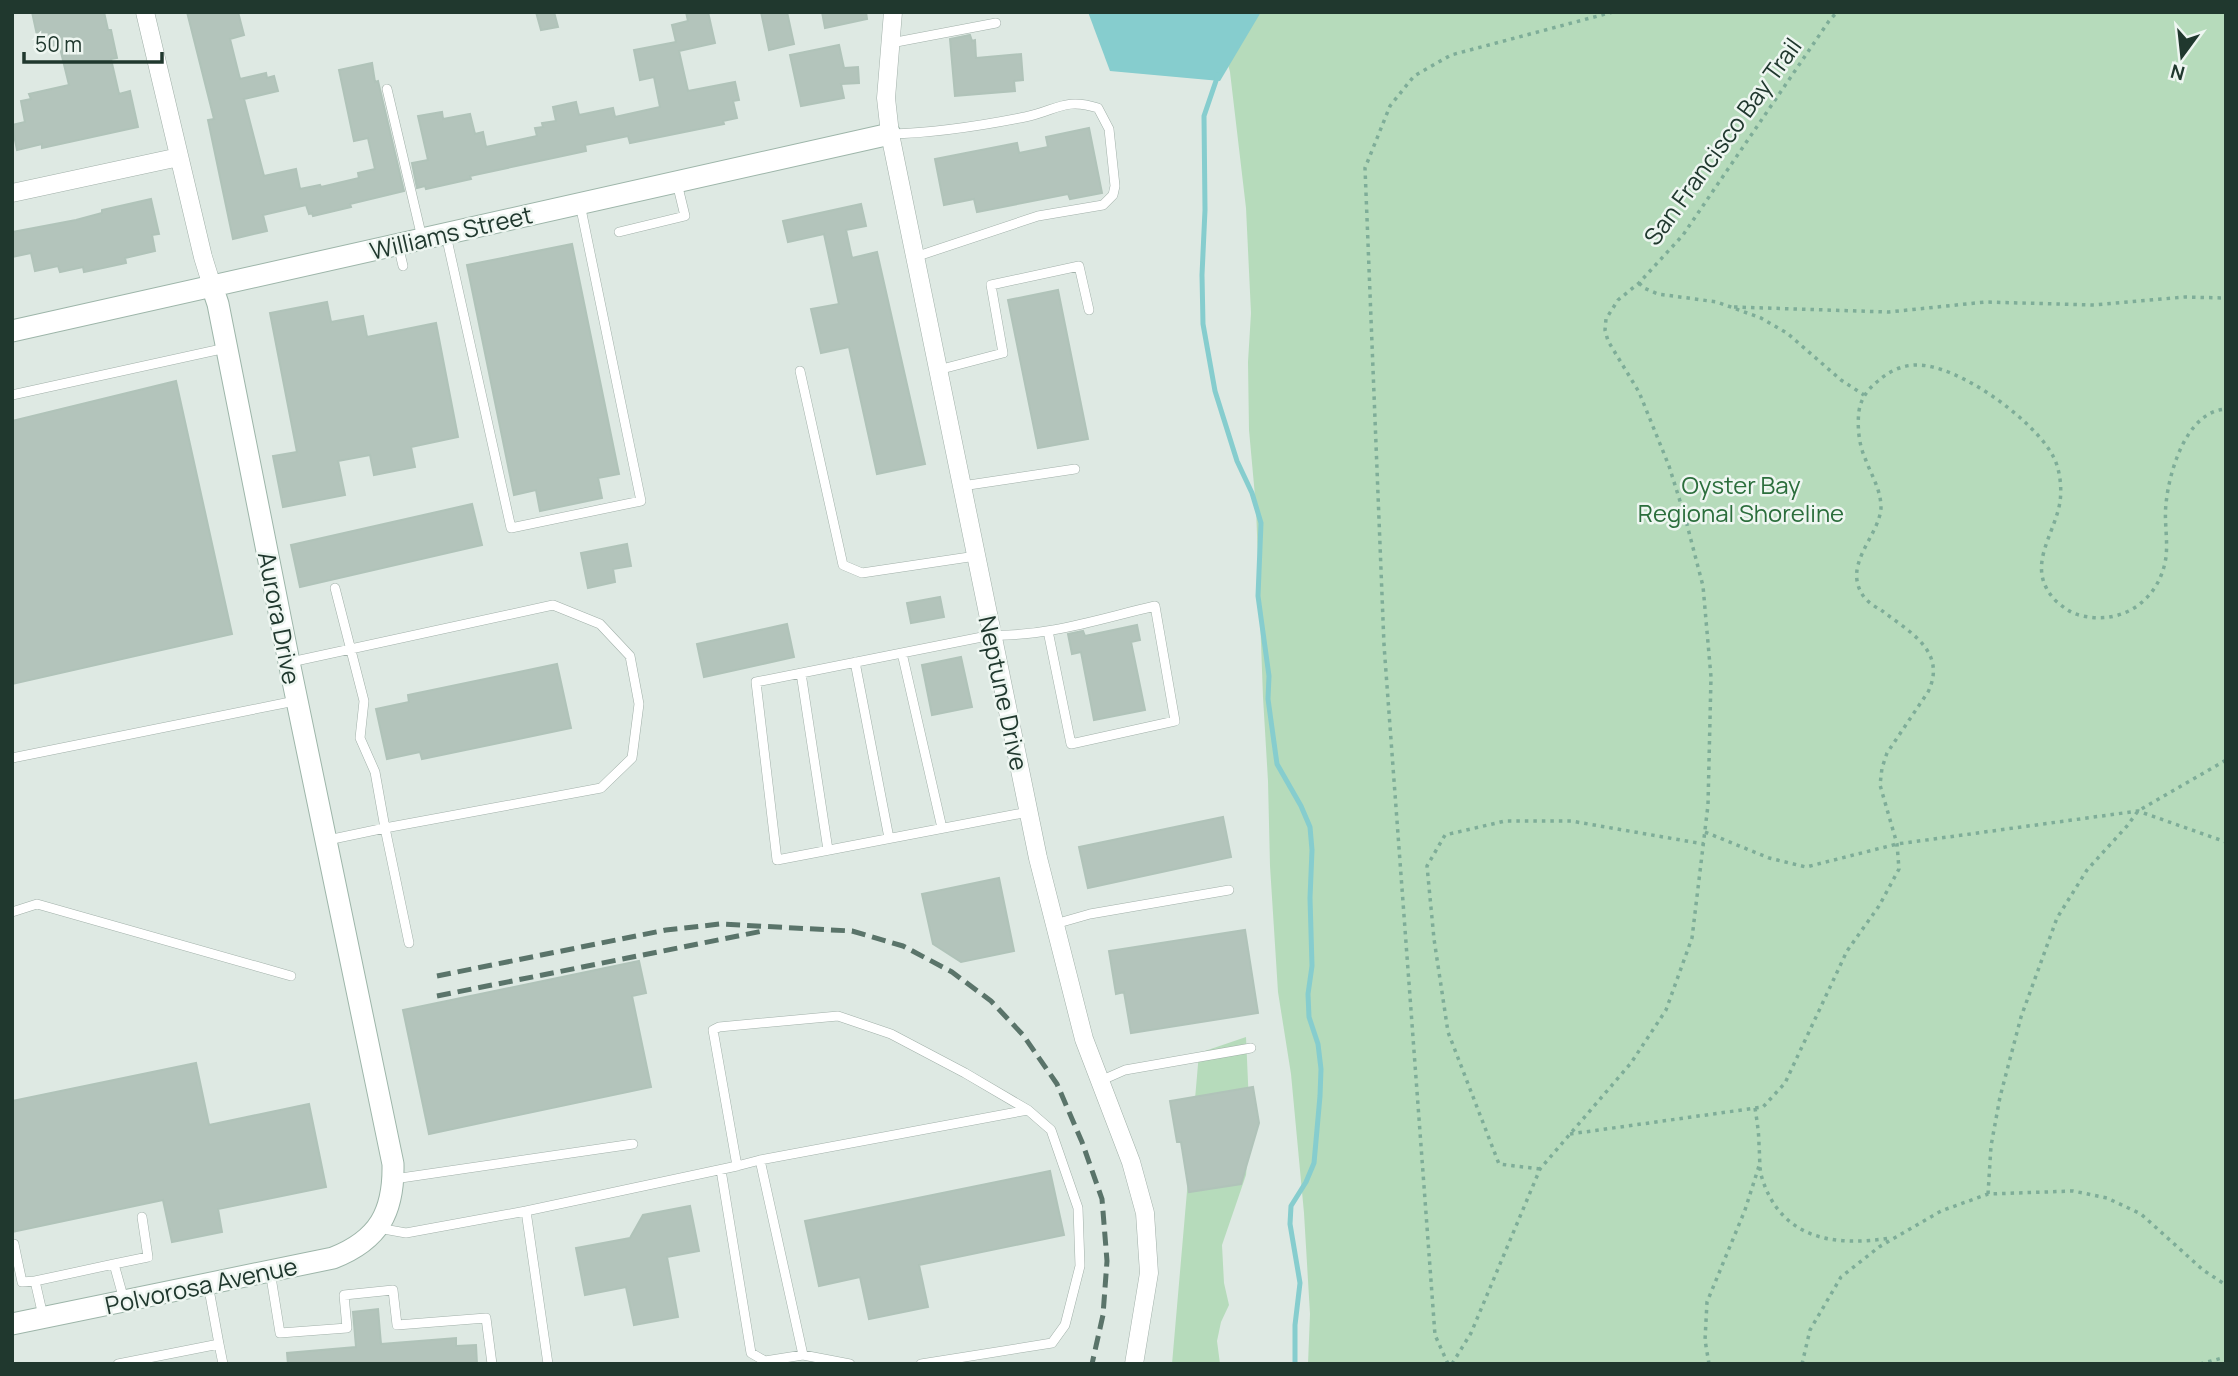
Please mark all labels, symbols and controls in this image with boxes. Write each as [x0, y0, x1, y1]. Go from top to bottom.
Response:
scale bar [24, 21, 163, 65]
north arrow [2147, 21, 2217, 91]
text: 50 m [35, 30, 82, 58]
street label: San Francisco Bay Trail [1636, 31, 1808, 251]
text: N [2168, 58, 2188, 87]
street label: Williams Street [366, 197, 536, 267]
park label: Oyster Bay Regional Shoreline [1638, 468, 1844, 529]
street label: Aurora Drive [251, 549, 309, 687]
street label: Neptune Drive [972, 613, 1036, 773]
street label: Polvorosa Avenue [102, 1249, 300, 1321]

